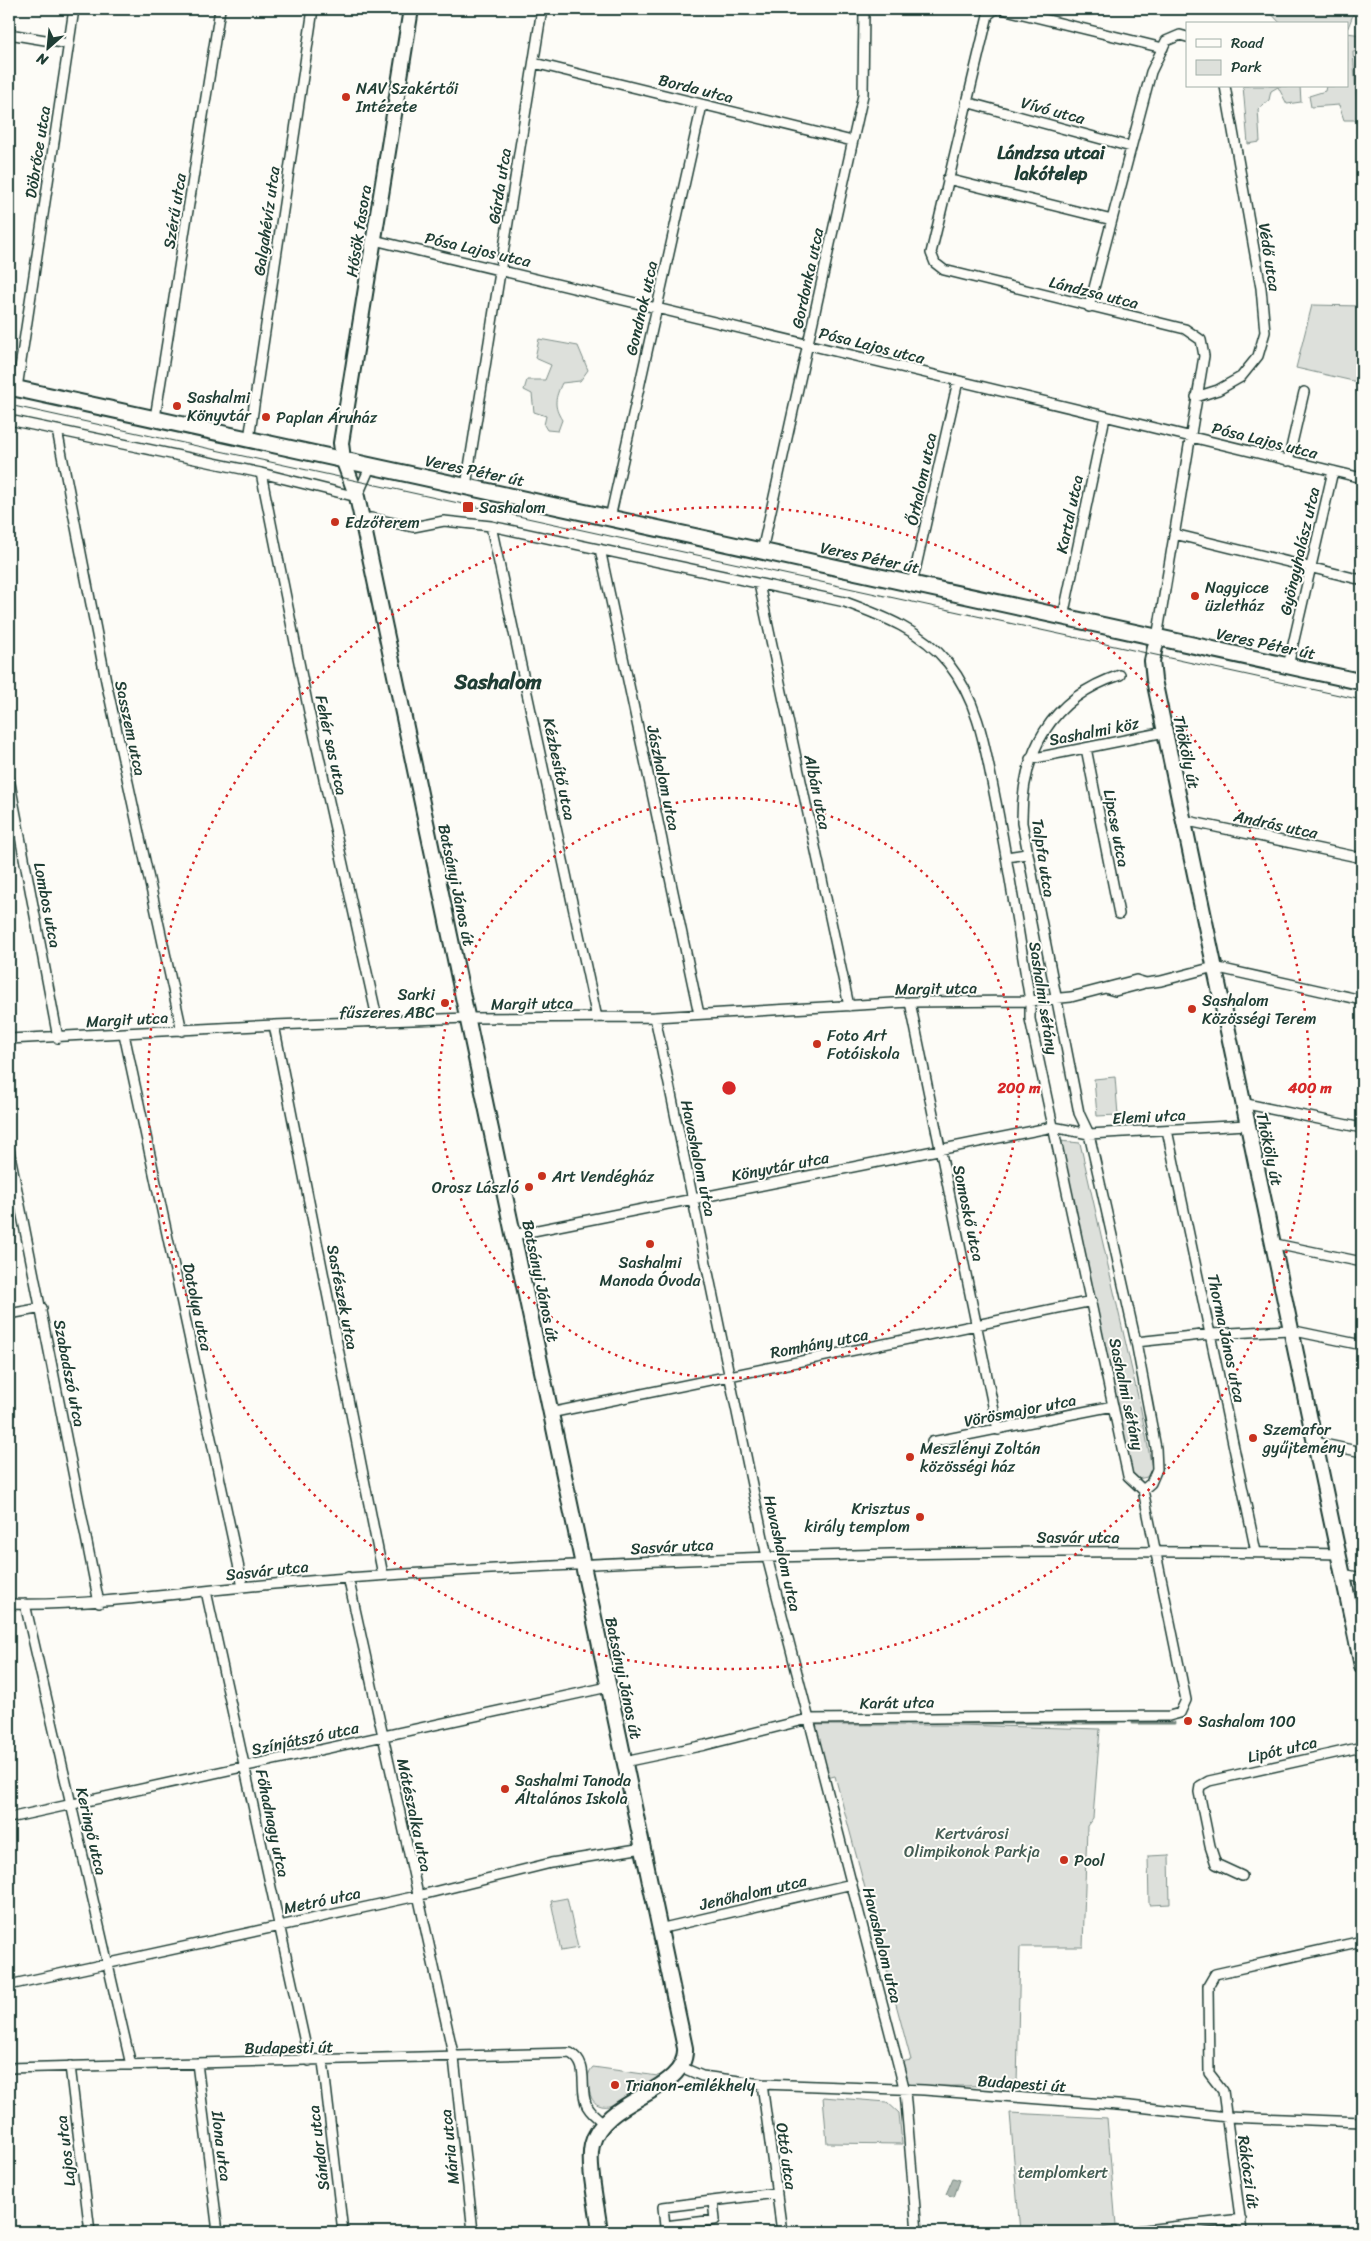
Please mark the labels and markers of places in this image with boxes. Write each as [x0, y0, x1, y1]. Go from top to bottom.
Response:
place label: NAV Szakértői Intézete [355, 74, 459, 121]
marker: NAV Szakértői Intézete [340, 91, 352, 103]
place label: Sashalmi Könyvtár [187, 383, 252, 430]
marker: Sashalmi Könyvtár [171, 400, 183, 412]
place label: Paplan Áruház [276, 403, 378, 432]
marker: Paplan Áruház [260, 411, 272, 423]
place label: Sashalom [479, 493, 546, 522]
marker: Sashalom [461, 500, 475, 514]
place label: Edzőterem [345, 508, 420, 537]
marker: Edzőterem [329, 516, 341, 528]
place label: Nagyicce üzletház [1205, 573, 1269, 620]
marker: Nagyicce üzletház [1189, 590, 1201, 602]
place label: Sarki fűszeres ABC [339, 980, 436, 1027]
place label: Sashalom Közösségi Terem [1202, 986, 1317, 1033]
marker: Sarki fűszeres ABC [439, 997, 451, 1009]
marker: Sashalom Közösségi Terem [1186, 1003, 1198, 1015]
place label: Foto Art Fotóiskola [827, 1021, 900, 1068]
marker: Foto Art Fotóiskola [811, 1038, 823, 1050]
centre of rings [720, 1079, 738, 1097]
place label: Art Vendégház [551, 1162, 654, 1191]
marker: Art Vendégház [536, 1170, 548, 1182]
place label: Orosz László [432, 1173, 520, 1202]
marker: Orosz László [523, 1181, 535, 1193]
marker: Sashalmi Manoda Óvoda [644, 1238, 656, 1250]
place label: Sashalmi Manoda Óvoda [600, 1248, 701, 1295]
place label: Szemafor gyűjtemény [1261, 1415, 1346, 1462]
marker: Szemafor gyűjtemény [1247, 1432, 1259, 1444]
place label: Meszlényi Zoltán közösségi ház [920, 1434, 1041, 1481]
marker: Meszlényi Zoltán közösségi ház [904, 1451, 916, 1463]
place label: Krisztus király templom [805, 1494, 911, 1541]
marker: Krisztus király templom [914, 1511, 926, 1523]
place label: Sashalom 100 [1198, 1707, 1296, 1736]
marker: Sashalom 100 [1182, 1715, 1194, 1727]
place label: Sashalmi Tanoda Általános Iskola [514, 1766, 631, 1813]
marker: Sashalmi Tanoda Általános Iskola [499, 1783, 511, 1795]
place label: Pool [1074, 1846, 1105, 1875]
marker: Pool [1058, 1854, 1070, 1866]
place label: Trianon-emlékhely [625, 2071, 756, 2100]
marker: Trianon-emlékhely [609, 2079, 621, 2091]

